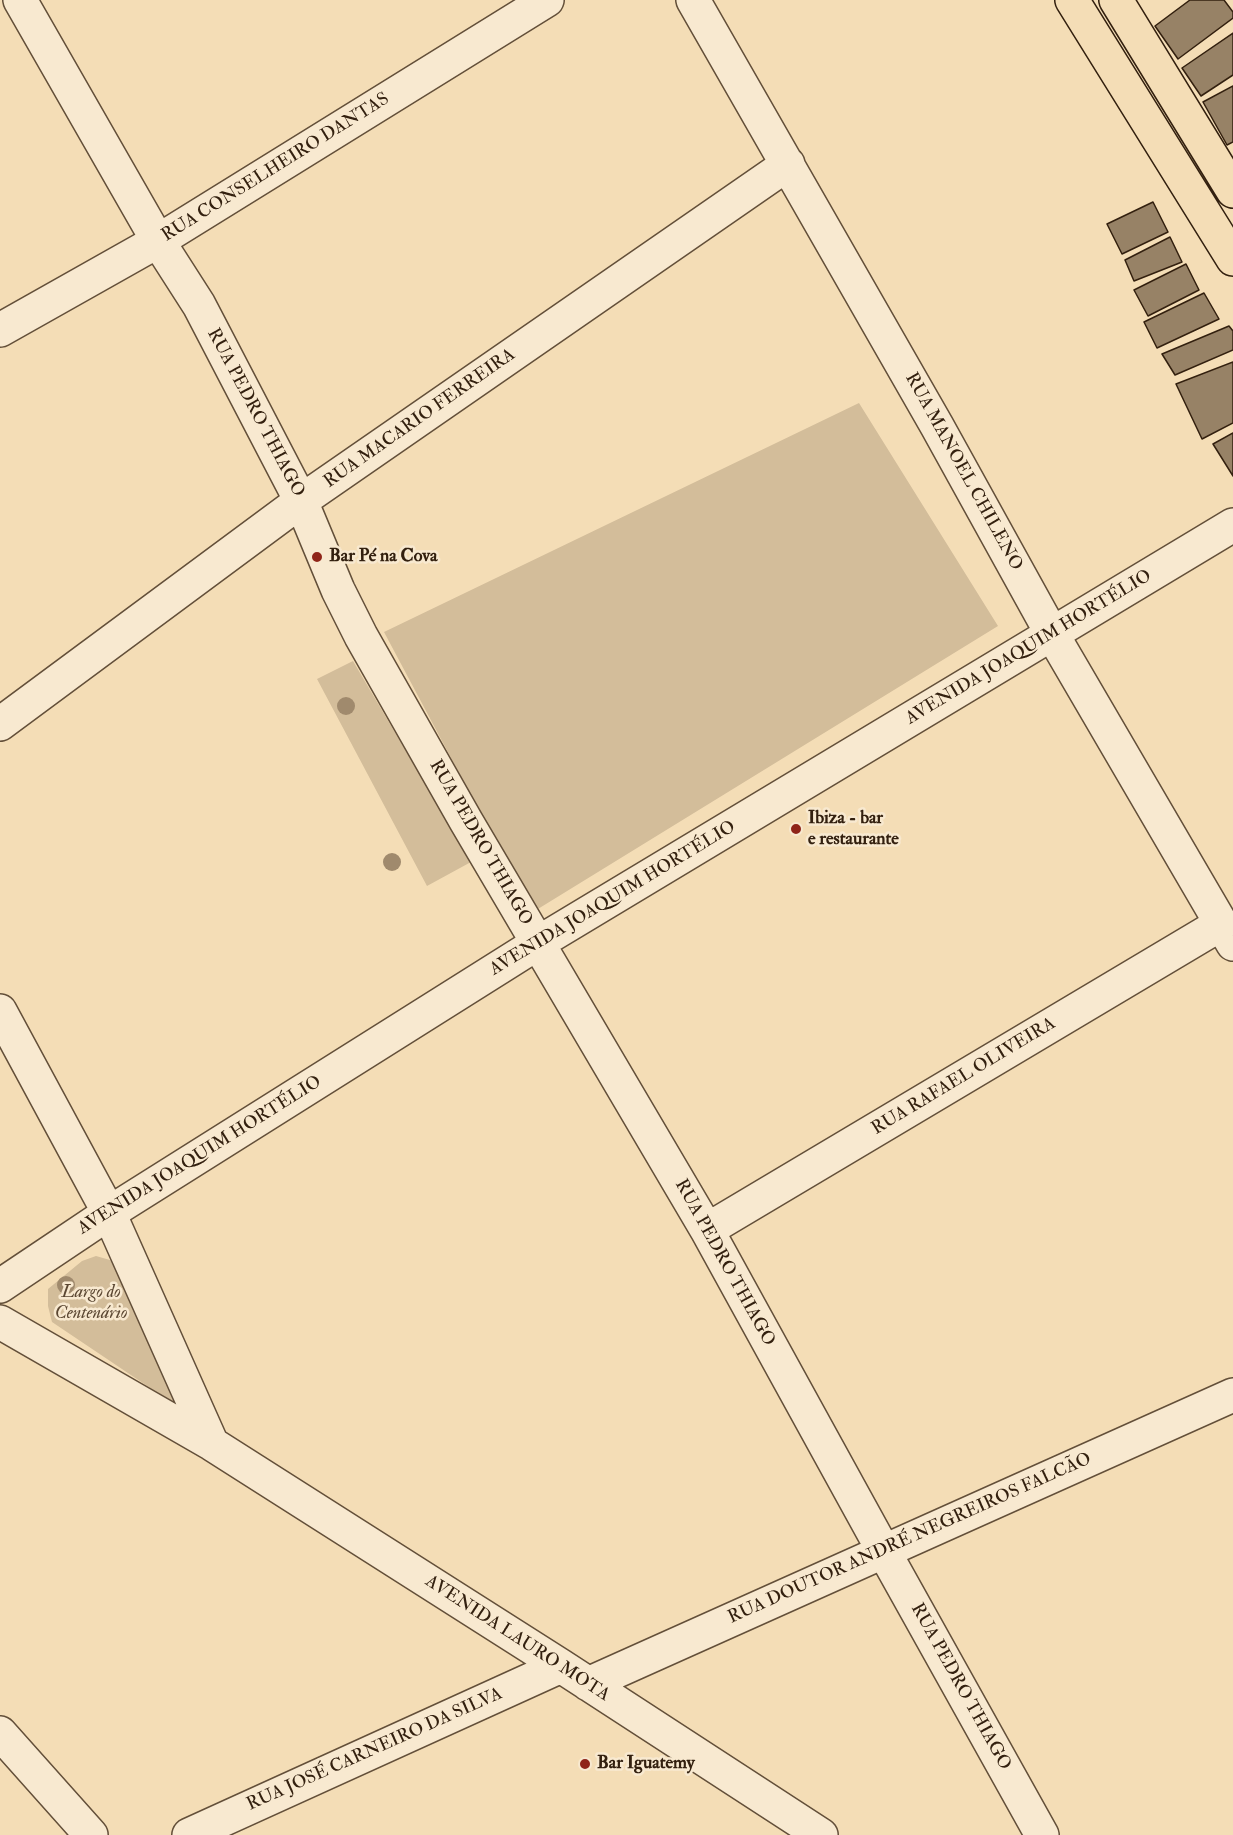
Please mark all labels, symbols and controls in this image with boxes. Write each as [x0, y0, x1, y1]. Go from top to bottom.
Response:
street label: RUA CONSELHEIRO DANTAS [158, 89, 394, 247]
street label: RUA PEDRO THIAGO [201, 325, 309, 501]
street label: RUA MACARIO FERREIRA [320, 345, 520, 493]
street label: RUA MANOEL CHILENO [900, 369, 1026, 575]
place label: Bar Pé na Cova [329, 546, 437, 568]
marker: Bar Pé na Cova [310, 550, 324, 564]
street label: AVENIDA JOAQUIM HORTÉLIO [902, 566, 1156, 730]
street label: RUA PEDRO THIAGO [424, 756, 536, 930]
place label: Ibiza - bar e restaurante [808, 808, 899, 850]
street label: AVENIDA JOAQUIM HORTÉLIO [486, 817, 740, 981]
marker: Ibiza - bar e restaurante [789, 822, 803, 836]
street label: RUA RAFAEL OLIVEIRA [868, 1014, 1060, 1140]
street label: AVENIDA JOAQUIM HORTÉLIO [74, 1072, 326, 1240]
street label: RUA PEDRO THIAGO [669, 1176, 779, 1350]
park label: Largo do Centenário [55, 1282, 127, 1324]
street label: RUA DOUTOR ANDRÉ NEGREIROS FALCÃO [725, 1449, 1095, 1629]
street label: AVENIDA LAURO MOTA [421, 1571, 613, 1707]
street label: RUA PEDRO THIAGO [905, 1600, 1015, 1774]
street label: RUA JOSÉ CARNEIRO DA SILVA [244, 1684, 506, 1816]
place label: Bar Iguatemy [597, 1753, 695, 1775]
marker: Bar Iguatemy [578, 1757, 592, 1771]

